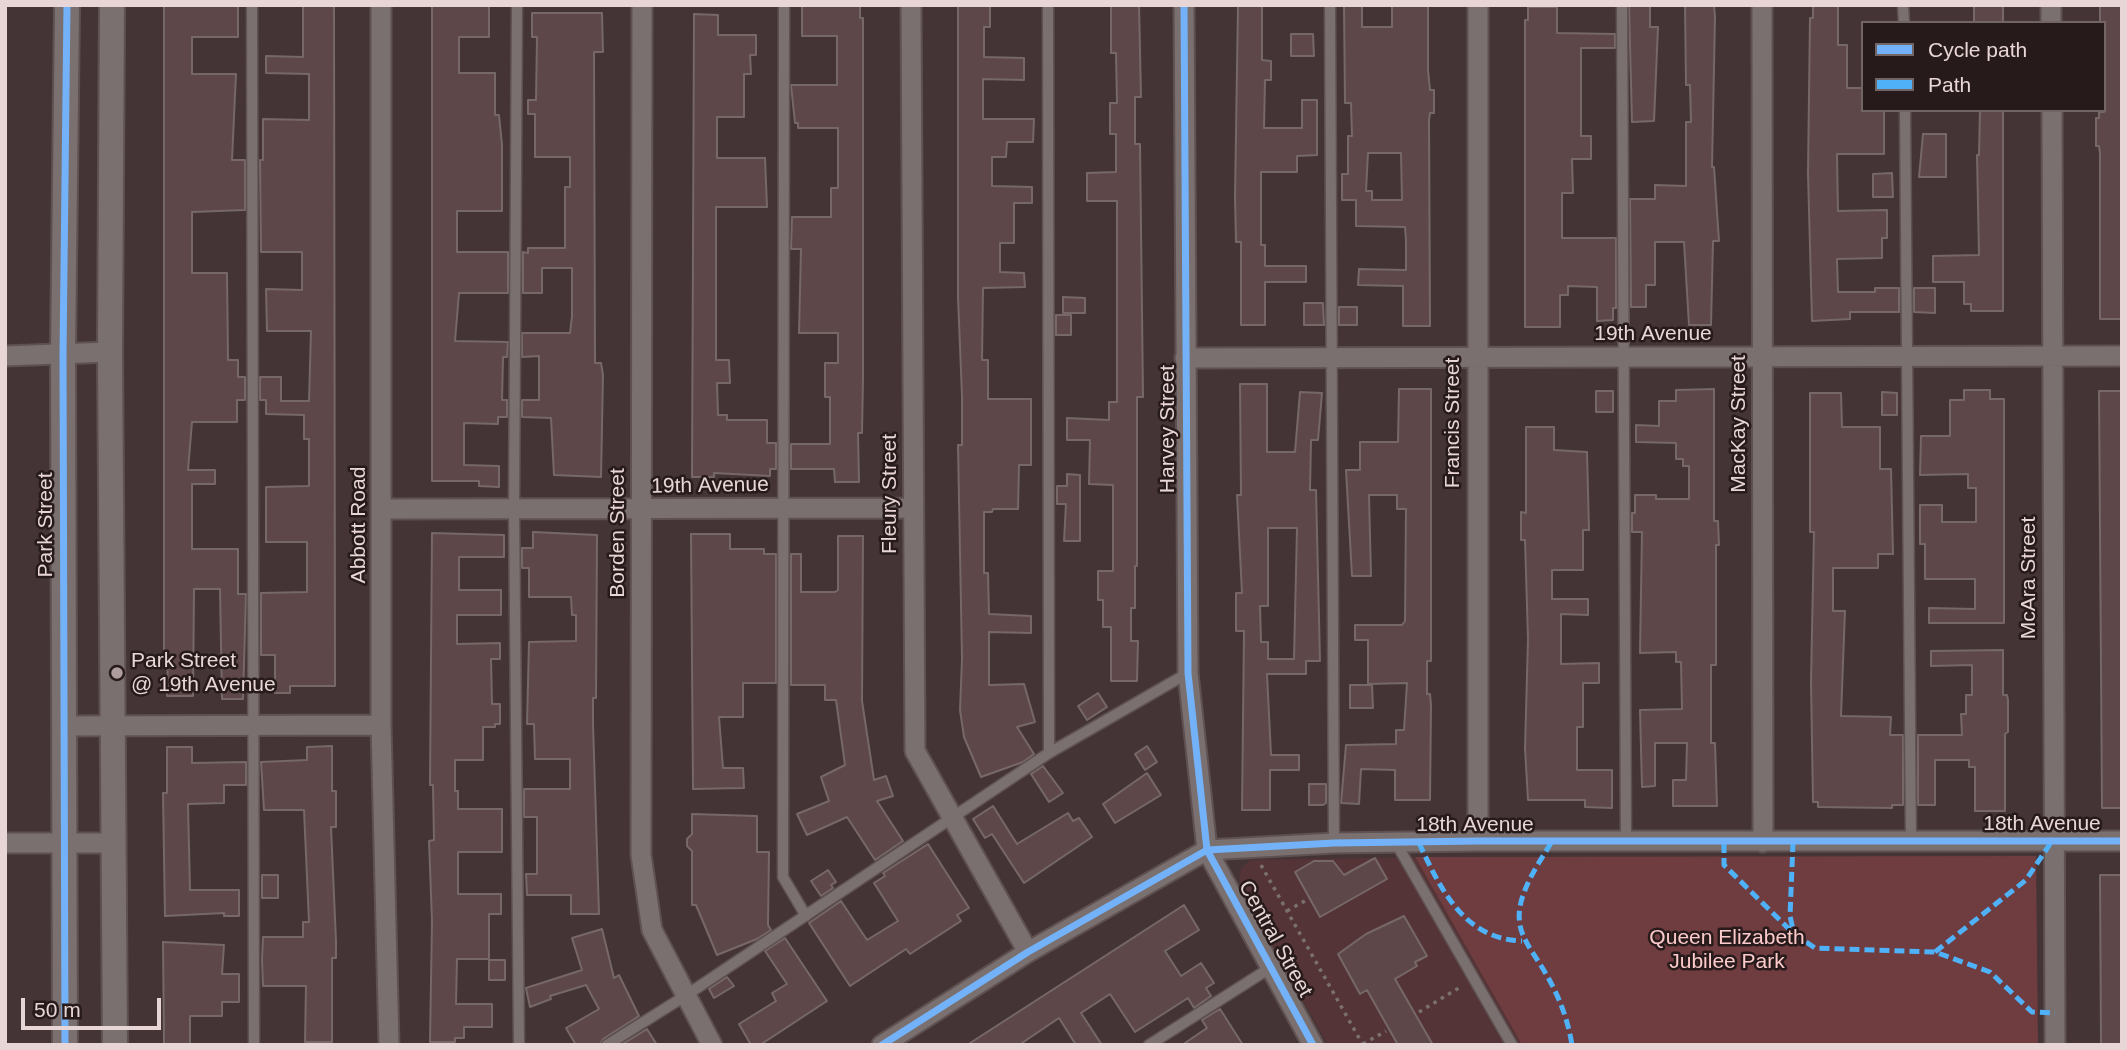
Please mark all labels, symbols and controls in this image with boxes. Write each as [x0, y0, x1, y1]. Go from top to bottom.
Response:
legend [1861, 21, 2106, 112]
text: Cycle path [1928, 38, 2027, 61]
text: Path [1928, 73, 1971, 96]
street label: 19th Avenue [1594, 321, 1712, 347]
street label: MacKay Street [1726, 355, 1752, 493]
street label: Francis Street [1440, 358, 1466, 488]
street label: Harvey Street [1155, 365, 1181, 493]
street label: Fleury Street [877, 434, 903, 554]
street label: Abbott Road [346, 467, 372, 583]
street label: Borden Street [605, 468, 631, 598]
street label: Park Street [33, 472, 59, 578]
street label: 19th Avenue [651, 472, 769, 500]
street label: McAra Street [2016, 517, 2042, 639]
place label: Park Street @ 19th Avenue [131, 648, 276, 698]
marker: Park Street @ 19th Avenue [109, 665, 125, 681]
street label: 18th Avenue [1983, 811, 2101, 837]
street label: 18th Avenue [1416, 812, 1534, 838]
street label: Central Street [1233, 876, 1317, 1002]
park label: Queen Elizabeth Jubilee Park [1649, 925, 1805, 975]
scale bar [24, 984, 164, 1028]
text: 50 m [34, 998, 81, 1021]

